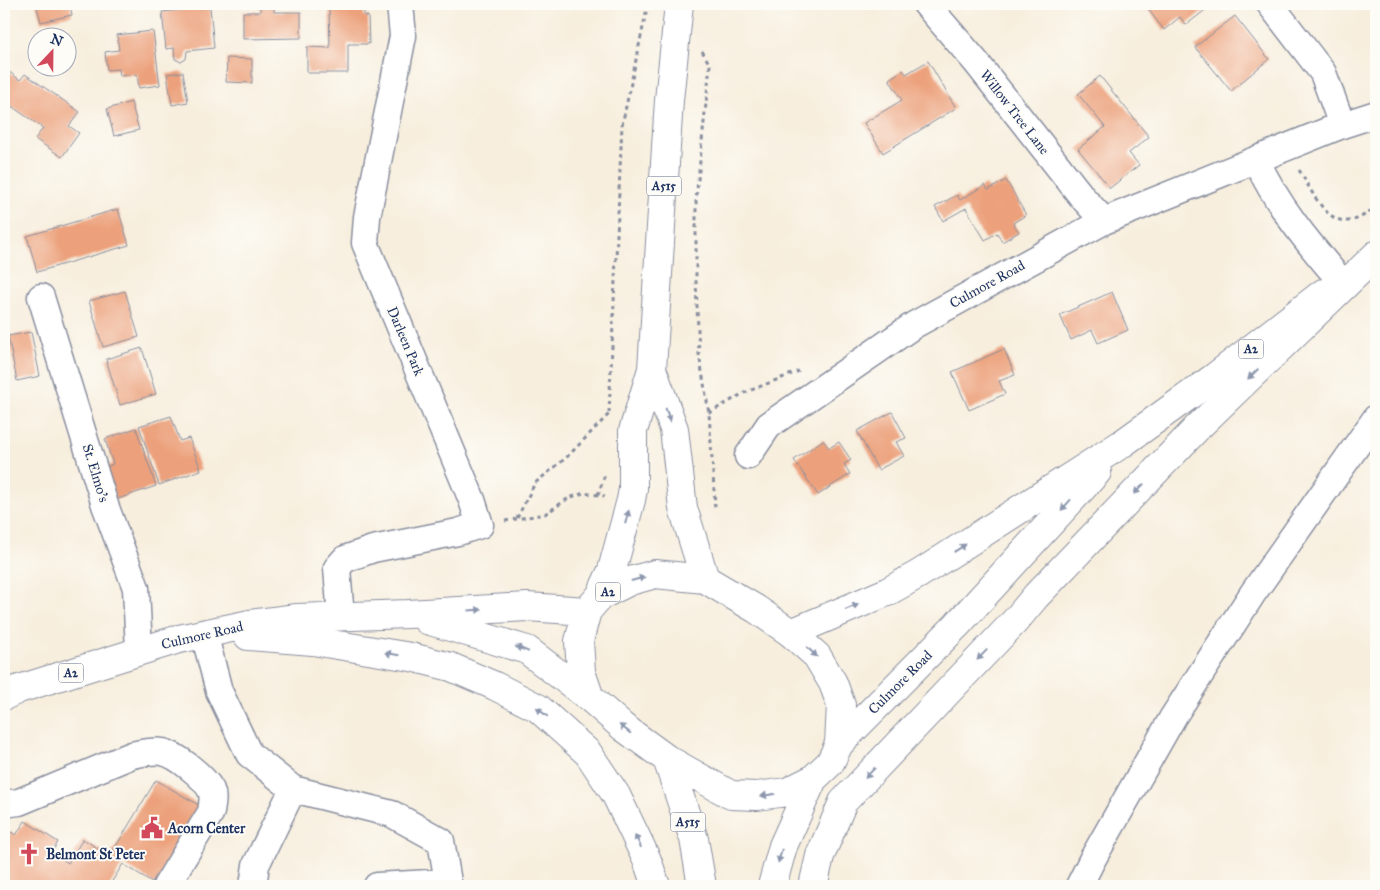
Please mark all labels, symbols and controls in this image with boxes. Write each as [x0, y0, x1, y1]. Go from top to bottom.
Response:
north arrow [28, 28, 78, 78]
text: N [48, 30, 65, 51]
street label: Willow Tree Lane [976, 67, 1053, 158]
road number: A515 [646, 177, 682, 196]
street label: Culmore Road [947, 257, 1028, 312]
street label: Darleen Park [383, 304, 428, 379]
road number: A2 [1238, 339, 1264, 358]
one-way arrow [1247, 368, 1259, 380]
one-way arrow [665, 407, 672, 422]
street label: St. Elmo's [79, 442, 112, 504]
one-way arrow [1133, 482, 1145, 494]
one-way arrow [1061, 498, 1072, 511]
one-way arrow [623, 509, 631, 524]
one-way arrow [953, 543, 966, 553]
one-way arrow [630, 575, 645, 583]
road number: A2 [596, 582, 620, 602]
one-way arrow [844, 602, 859, 610]
one-way arrow [467, 606, 483, 614]
street label: Culmore Road [160, 618, 245, 653]
one-way arrow [514, 645, 529, 653]
one-way arrow [805, 646, 818, 657]
street label: Culmore Road [865, 647, 936, 718]
one-way arrow [384, 649, 400, 657]
one-way arrow [976, 649, 988, 661]
road number: A2 [58, 664, 84, 682]
one-way arrow [536, 707, 549, 718]
one-way arrow [619, 723, 632, 734]
one-way arrow [864, 767, 876, 779]
one-way arrow [759, 791, 775, 799]
road number: A515 [670, 812, 706, 832]
public building icon: Acorn Center [139, 815, 165, 841]
place label: Acorn Center [167, 820, 246, 837]
one-way arrow [634, 834, 642, 848]
church icon: Belmont St Peter [16, 841, 42, 867]
place label: Belmont St Peter [46, 846, 146, 863]
one-way arrow [776, 848, 784, 863]

